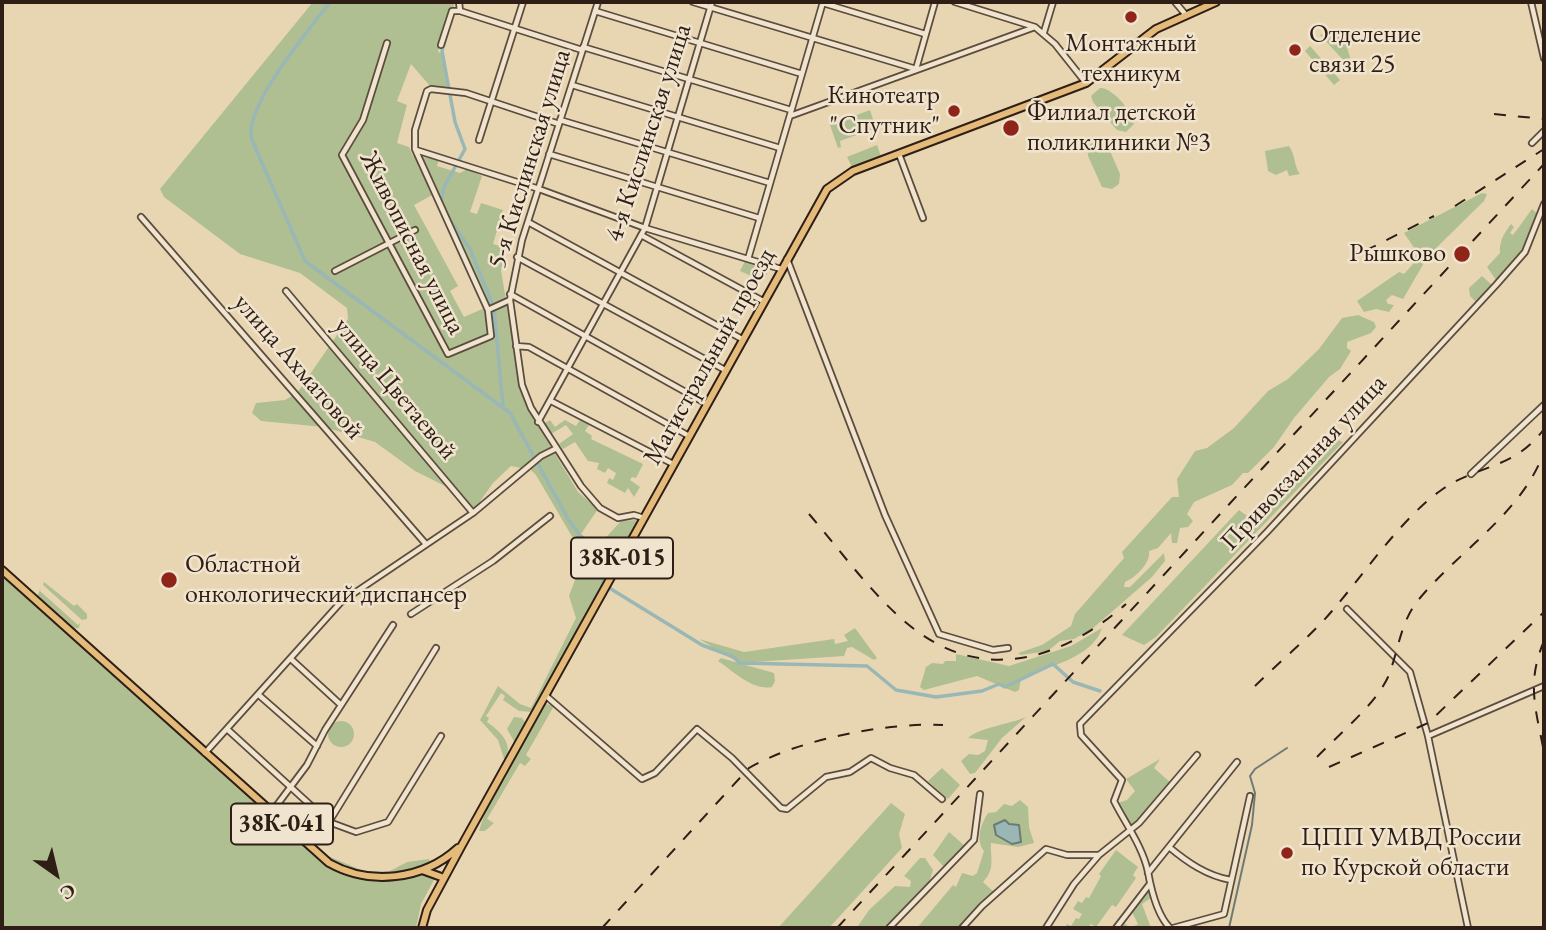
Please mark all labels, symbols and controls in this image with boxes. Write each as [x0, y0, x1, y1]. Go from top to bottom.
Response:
marker: Монтажный техникум [1123, 9, 1139, 25]
place label: Отделение связи 25 [1309, 19, 1421, 80]
street label: 4-я Кислинская улица [599, 20, 699, 246]
place label: Монтажный техникум [1065, 28, 1197, 90]
marker: Отделение связи 25 [1287, 42, 1303, 58]
street label: 5-я Кислинская улица [482, 46, 578, 272]
place label: Кинотеатр "Спутник" [827, 80, 940, 142]
place label: Филиал детской поликлиники №3 [1027, 97, 1211, 158]
marker: Кинотеатр "Спутник" [946, 103, 962, 119]
marker: Филиал детской поликлиники №3 [1001, 118, 1021, 138]
street label: Живописная улица [352, 146, 472, 340]
place label: Рышково [1349, 238, 1446, 270]
street label: Магистральный проезд [638, 243, 782, 471]
marker: Рышково [1452, 244, 1472, 264]
street label: улица Ахматовой [226, 288, 370, 446]
street label: улица Цветаевой [326, 312, 464, 466]
street label: Привокзальная улица [1214, 369, 1394, 557]
road number: 38К-015 [571, 538, 673, 578]
place label: Областной онкологический диспансер [185, 549, 467, 610]
marker: Областной онкологический диспансер [159, 570, 179, 590]
road number: 38К-041 [231, 804, 333, 844]
place label: ЦПП УМВД России по Курской области [1301, 822, 1521, 884]
north arrow [21, 839, 91, 909]
marker: ЦПП УМВД России по Курской области [1279, 845, 1295, 861]
text: С [55, 878, 81, 906]

